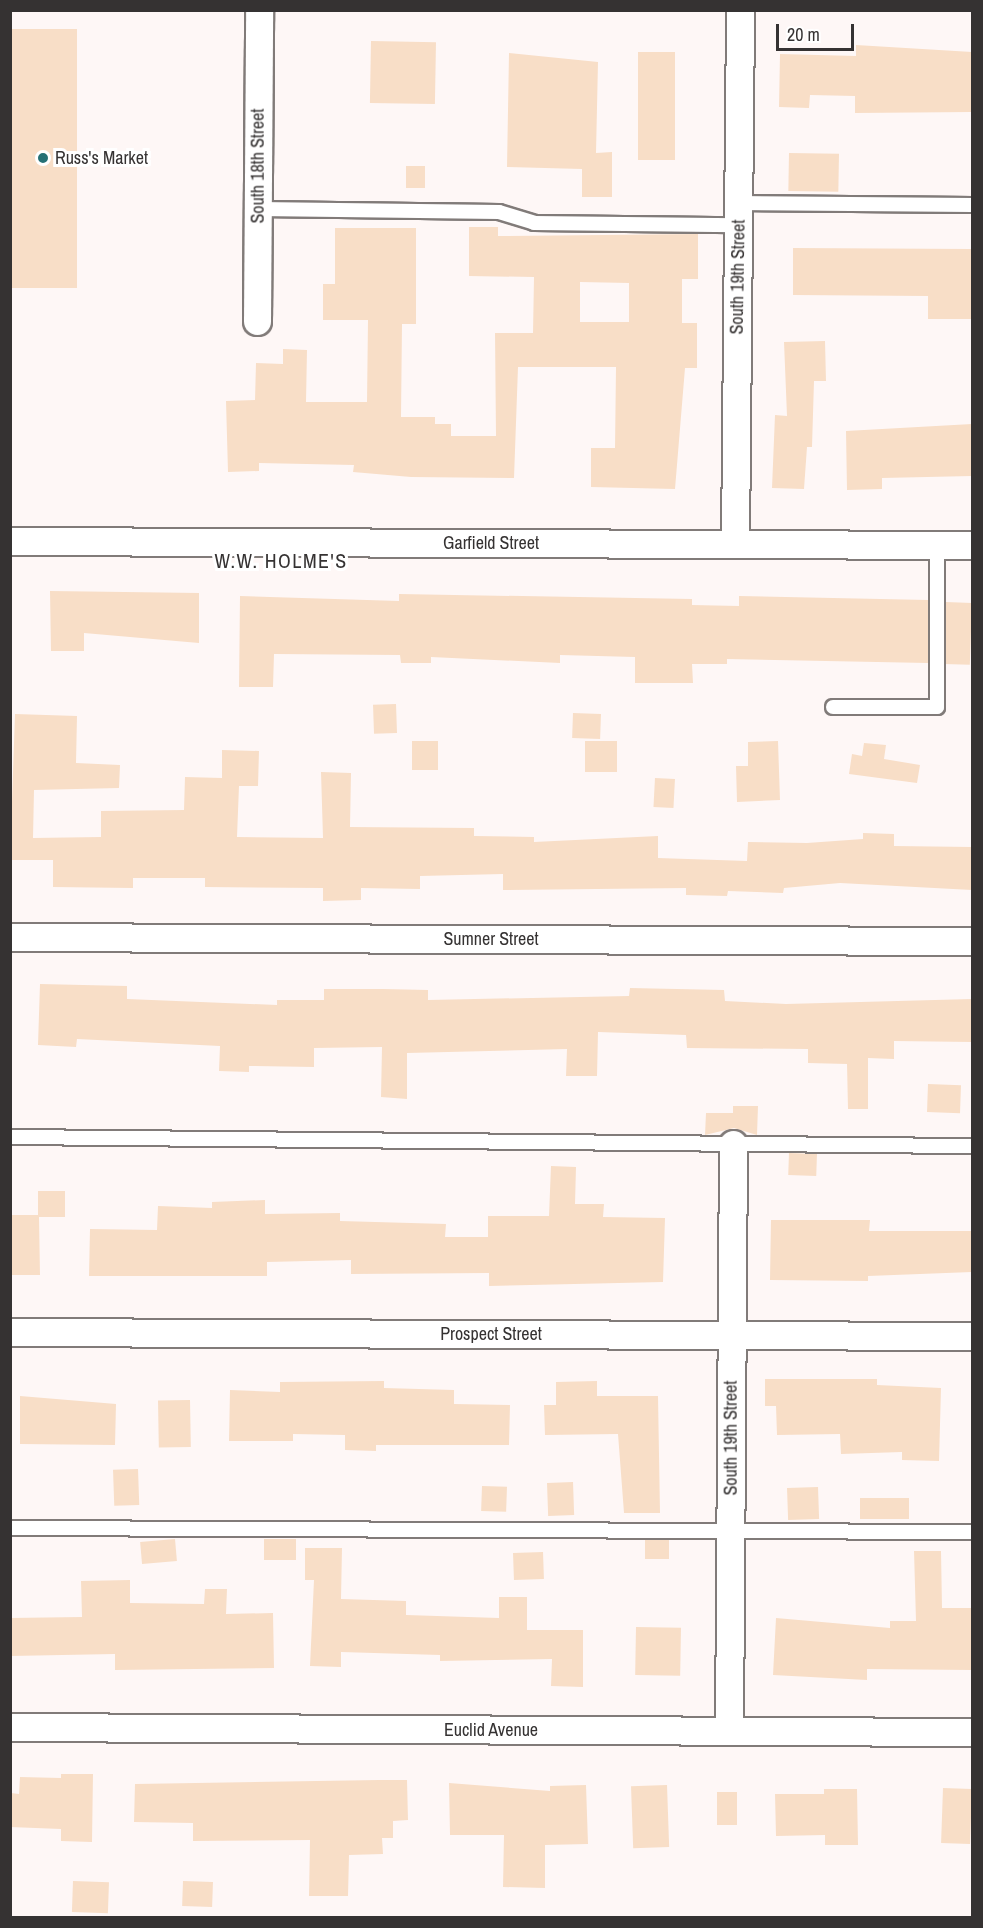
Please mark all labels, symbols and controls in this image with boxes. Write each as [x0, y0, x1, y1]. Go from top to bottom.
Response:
scale bar [779, 12, 857, 50]
text: 20 m [787, 22, 820, 47]
street label: South 18th Street [247, 109, 269, 223]
place label: Russ's Market [55, 147, 148, 169]
marker: Russ's Market [36, 151, 50, 165]
street label: South 19th Street [726, 219, 750, 335]
street label: Garfield Street [443, 532, 539, 554]
district label: W.W. HOLME'S [214, 548, 348, 572]
street label: Sumner Street [443, 928, 539, 950]
street label: Prospect Street [440, 1323, 542, 1345]
street label: South 19th Street [720, 1381, 742, 1495]
street label: Euclid Avenue [444, 1719, 538, 1741]

